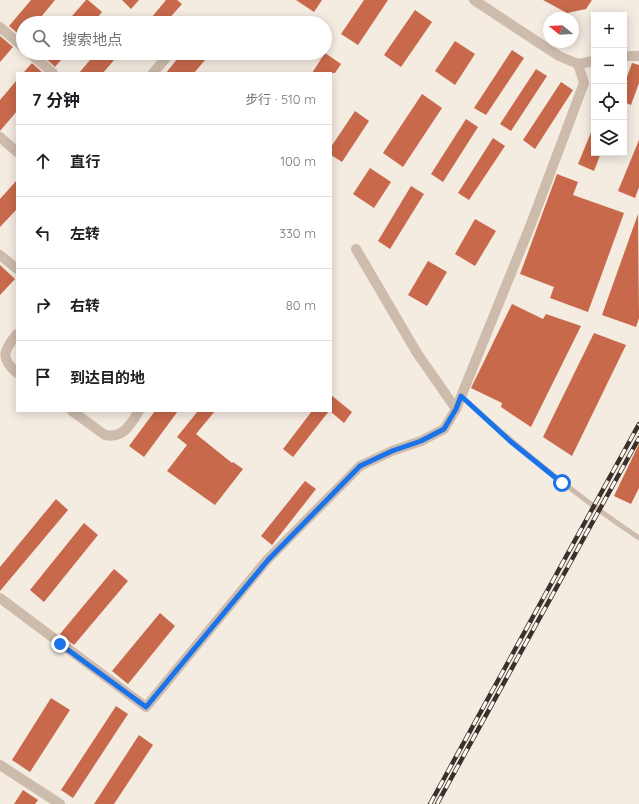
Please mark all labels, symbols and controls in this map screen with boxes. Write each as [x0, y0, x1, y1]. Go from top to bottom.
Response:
north arrow [543, 12, 579, 48]
map controls [591, 12, 627, 156]
button: + [591, 12, 627, 48]
search box [16, 16, 332, 60]
icon: search [30, 27, 52, 49]
text: 搜索地点 [62, 30, 122, 49]
button: − [591, 48, 627, 84]
button: locate [591, 84, 627, 120]
text: 7 分钟 [32, 89, 80, 110]
text: 步行 · 510 m [245, 91, 316, 107]
button: layers [591, 120, 627, 156]
icon: ahead [32, 150, 54, 172]
text: 直行 [70, 152, 100, 171]
text: 100 m [280, 153, 316, 169]
icon: left [32, 222, 54, 244]
text: 左转 [70, 224, 100, 243]
text: 330 m [279, 225, 316, 241]
icon: right [32, 294, 54, 316]
text: 右转 [70, 296, 100, 315]
text: 80 m [286, 297, 316, 313]
icon: arrive [32, 366, 54, 388]
text: 到达目的地 [70, 368, 145, 387]
route start [553, 474, 571, 492]
route end [51, 635, 69, 653]

